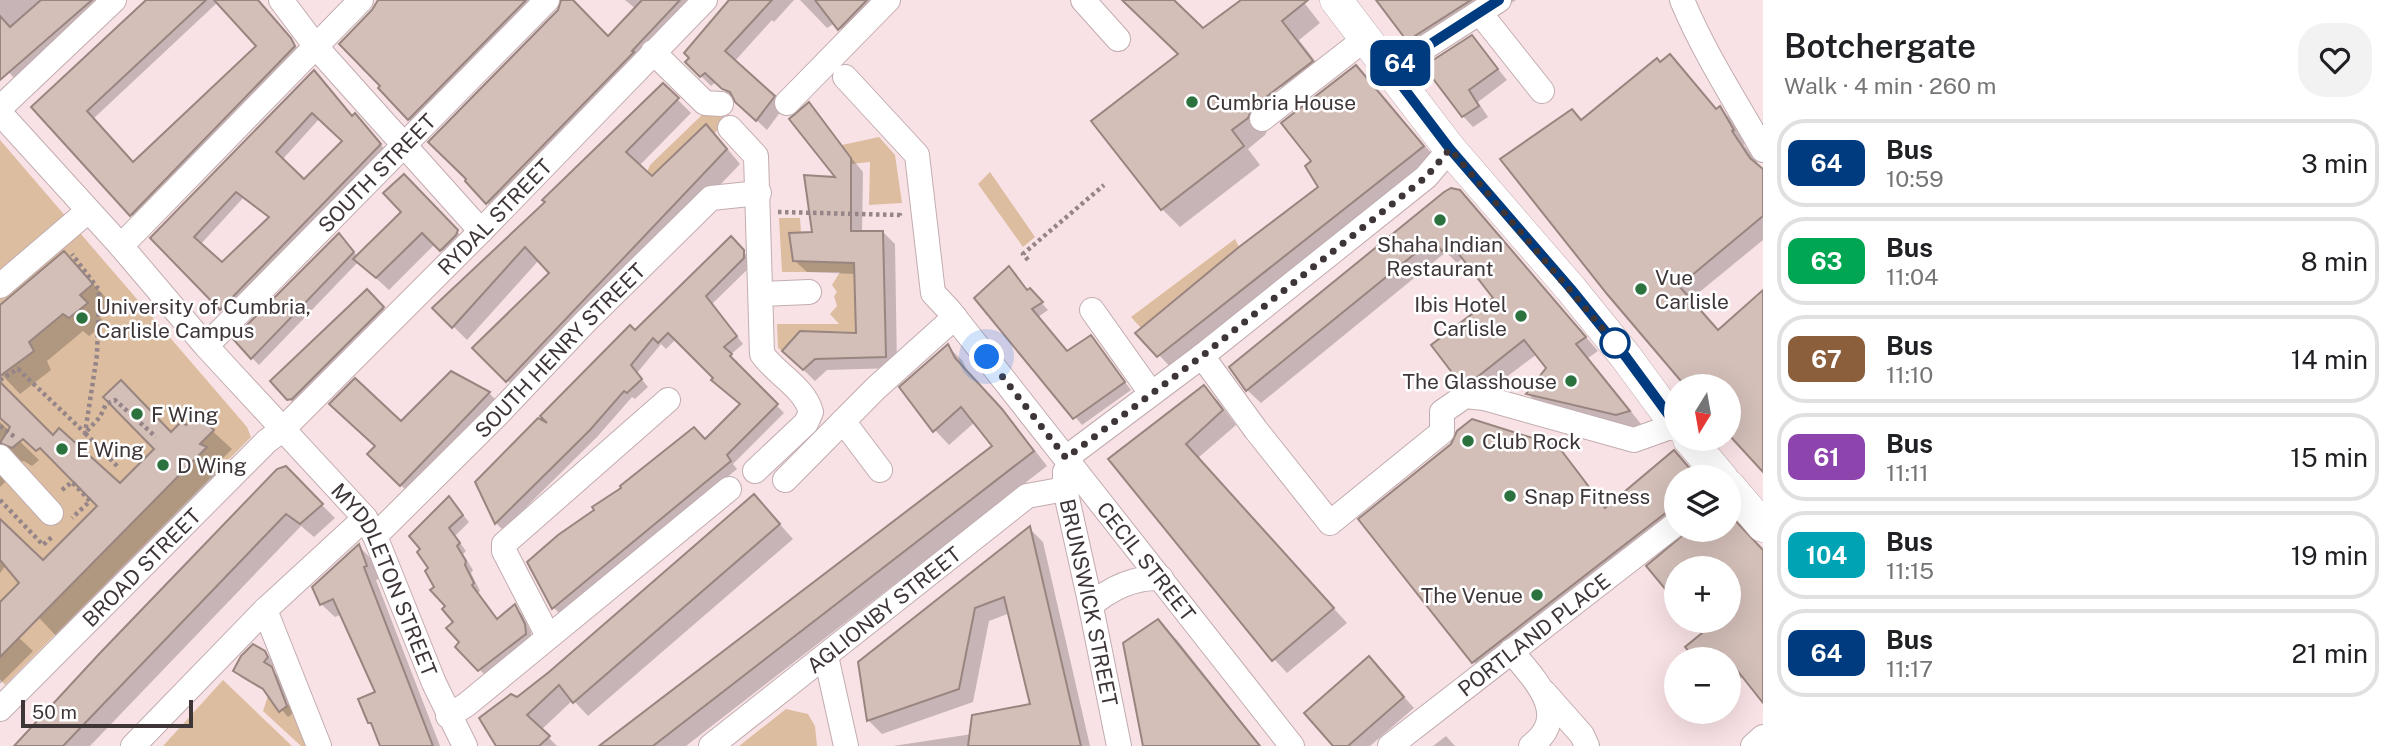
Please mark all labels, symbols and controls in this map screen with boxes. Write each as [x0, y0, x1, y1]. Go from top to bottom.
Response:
button: heart [2298, 23, 2372, 97]
text: Botchergate [1784, 27, 1976, 65]
line badge: 64 [1368, 40, 1432, 86]
text: 64 [1384, 49, 1416, 77]
text: Walk · 4 min · 260 m [1784, 72, 1997, 99]
place label: Cumbria House [1206, 90, 1356, 115]
marker: Cumbria House [1184, 94, 1200, 110]
street label: SOUTH STREET [313, 108, 440, 238]
text: Bus [1886, 134, 1933, 165]
text: 3 min [2301, 148, 2368, 179]
text: 64 [1811, 149, 1842, 177]
street label: RYDAL STREET [432, 154, 557, 280]
text: 10:59 [1886, 165, 1944, 192]
marker: Shaha Indian Restaurant [1432, 212, 1448, 228]
place label: Shaha Indian Restaurant [1377, 232, 1503, 281]
text: Bus [1886, 232, 1933, 263]
text: 8 min [2301, 246, 2368, 277]
text: 63 [1811, 247, 1842, 275]
street label: SOUTH HENRY STREET [469, 258, 650, 443]
text: 11:04 [1886, 263, 1938, 290]
place label: Vue Carlisle [1655, 265, 1729, 314]
marker: Vue Carlisle [1633, 281, 1649, 297]
place label: Ibis Hotel Carlisle [1414, 292, 1507, 341]
place label: University of Cumbria, Carlisle Campus [96, 294, 311, 343]
marker: Ibis Hotel Carlisle [1513, 308, 1529, 324]
marker: University of Cumbria, Carlisle Campus [74, 310, 90, 326]
unlabelled marker [1600, 328, 1630, 358]
text: Bus [1886, 330, 1933, 361]
your location [969, 339, 1004, 374]
text: 14 min [2291, 344, 2368, 375]
text: 67 [1811, 345, 1842, 373]
text: 11:10 [1886, 361, 1933, 388]
place label: The Glasshouse [1403, 369, 1557, 394]
marker: The Glasshouse [1563, 373, 1579, 389]
north arrow [1664, 374, 1741, 452]
map controls [1664, 374, 1741, 724]
place label: F Wing [151, 402, 219, 427]
marker: F Wing [129, 406, 145, 422]
text: Bus [1886, 428, 1933, 459]
place label: Club Rock [1482, 429, 1581, 454]
marker: Club Rock [1460, 433, 1476, 449]
place label: E Wing [76, 437, 144, 462]
marker: E Wing [54, 441, 70, 457]
text: 15 min [2290, 442, 2368, 473]
text: 61 [1813, 443, 1840, 471]
place label: D Wing [177, 453, 247, 478]
marker: D Wing [155, 457, 171, 473]
text: 11:11 [1886, 459, 1929, 486]
button: layers [1664, 465, 1741, 542]
street label: MYDDLETON STREET [326, 478, 443, 680]
place label: Snap Fitness [1524, 484, 1650, 509]
marker: Snap Fitness [1502, 488, 1518, 504]
street label: BRUNSWICK STREET [1055, 496, 1123, 708]
street label: CECIL STREET [1092, 497, 1201, 626]
street label: BROAD STREET [77, 503, 205, 632]
text: Bus [1886, 526, 1933, 557]
text: 19 min [2291, 540, 2368, 571]
street label: AGLIONBY STREET [802, 541, 966, 678]
text: 104 [1806, 541, 1847, 569]
button: + [1664, 556, 1741, 633]
text: 11:15 [1886, 557, 1934, 584]
street label: PORTLAND PLACE [1453, 568, 1615, 701]
place label: The Venue [1421, 583, 1523, 608]
marker: The Venue [1529, 587, 1545, 603]
text: Bus [1886, 624, 1933, 655]
text: 21 min [2292, 638, 2368, 669]
text: 64 [1811, 639, 1842, 667]
button: − [1664, 647, 1741, 724]
text: 11:17 [1886, 655, 1933, 682]
scale bar [21, 697, 192, 729]
text: 50 m [32, 701, 77, 723]

